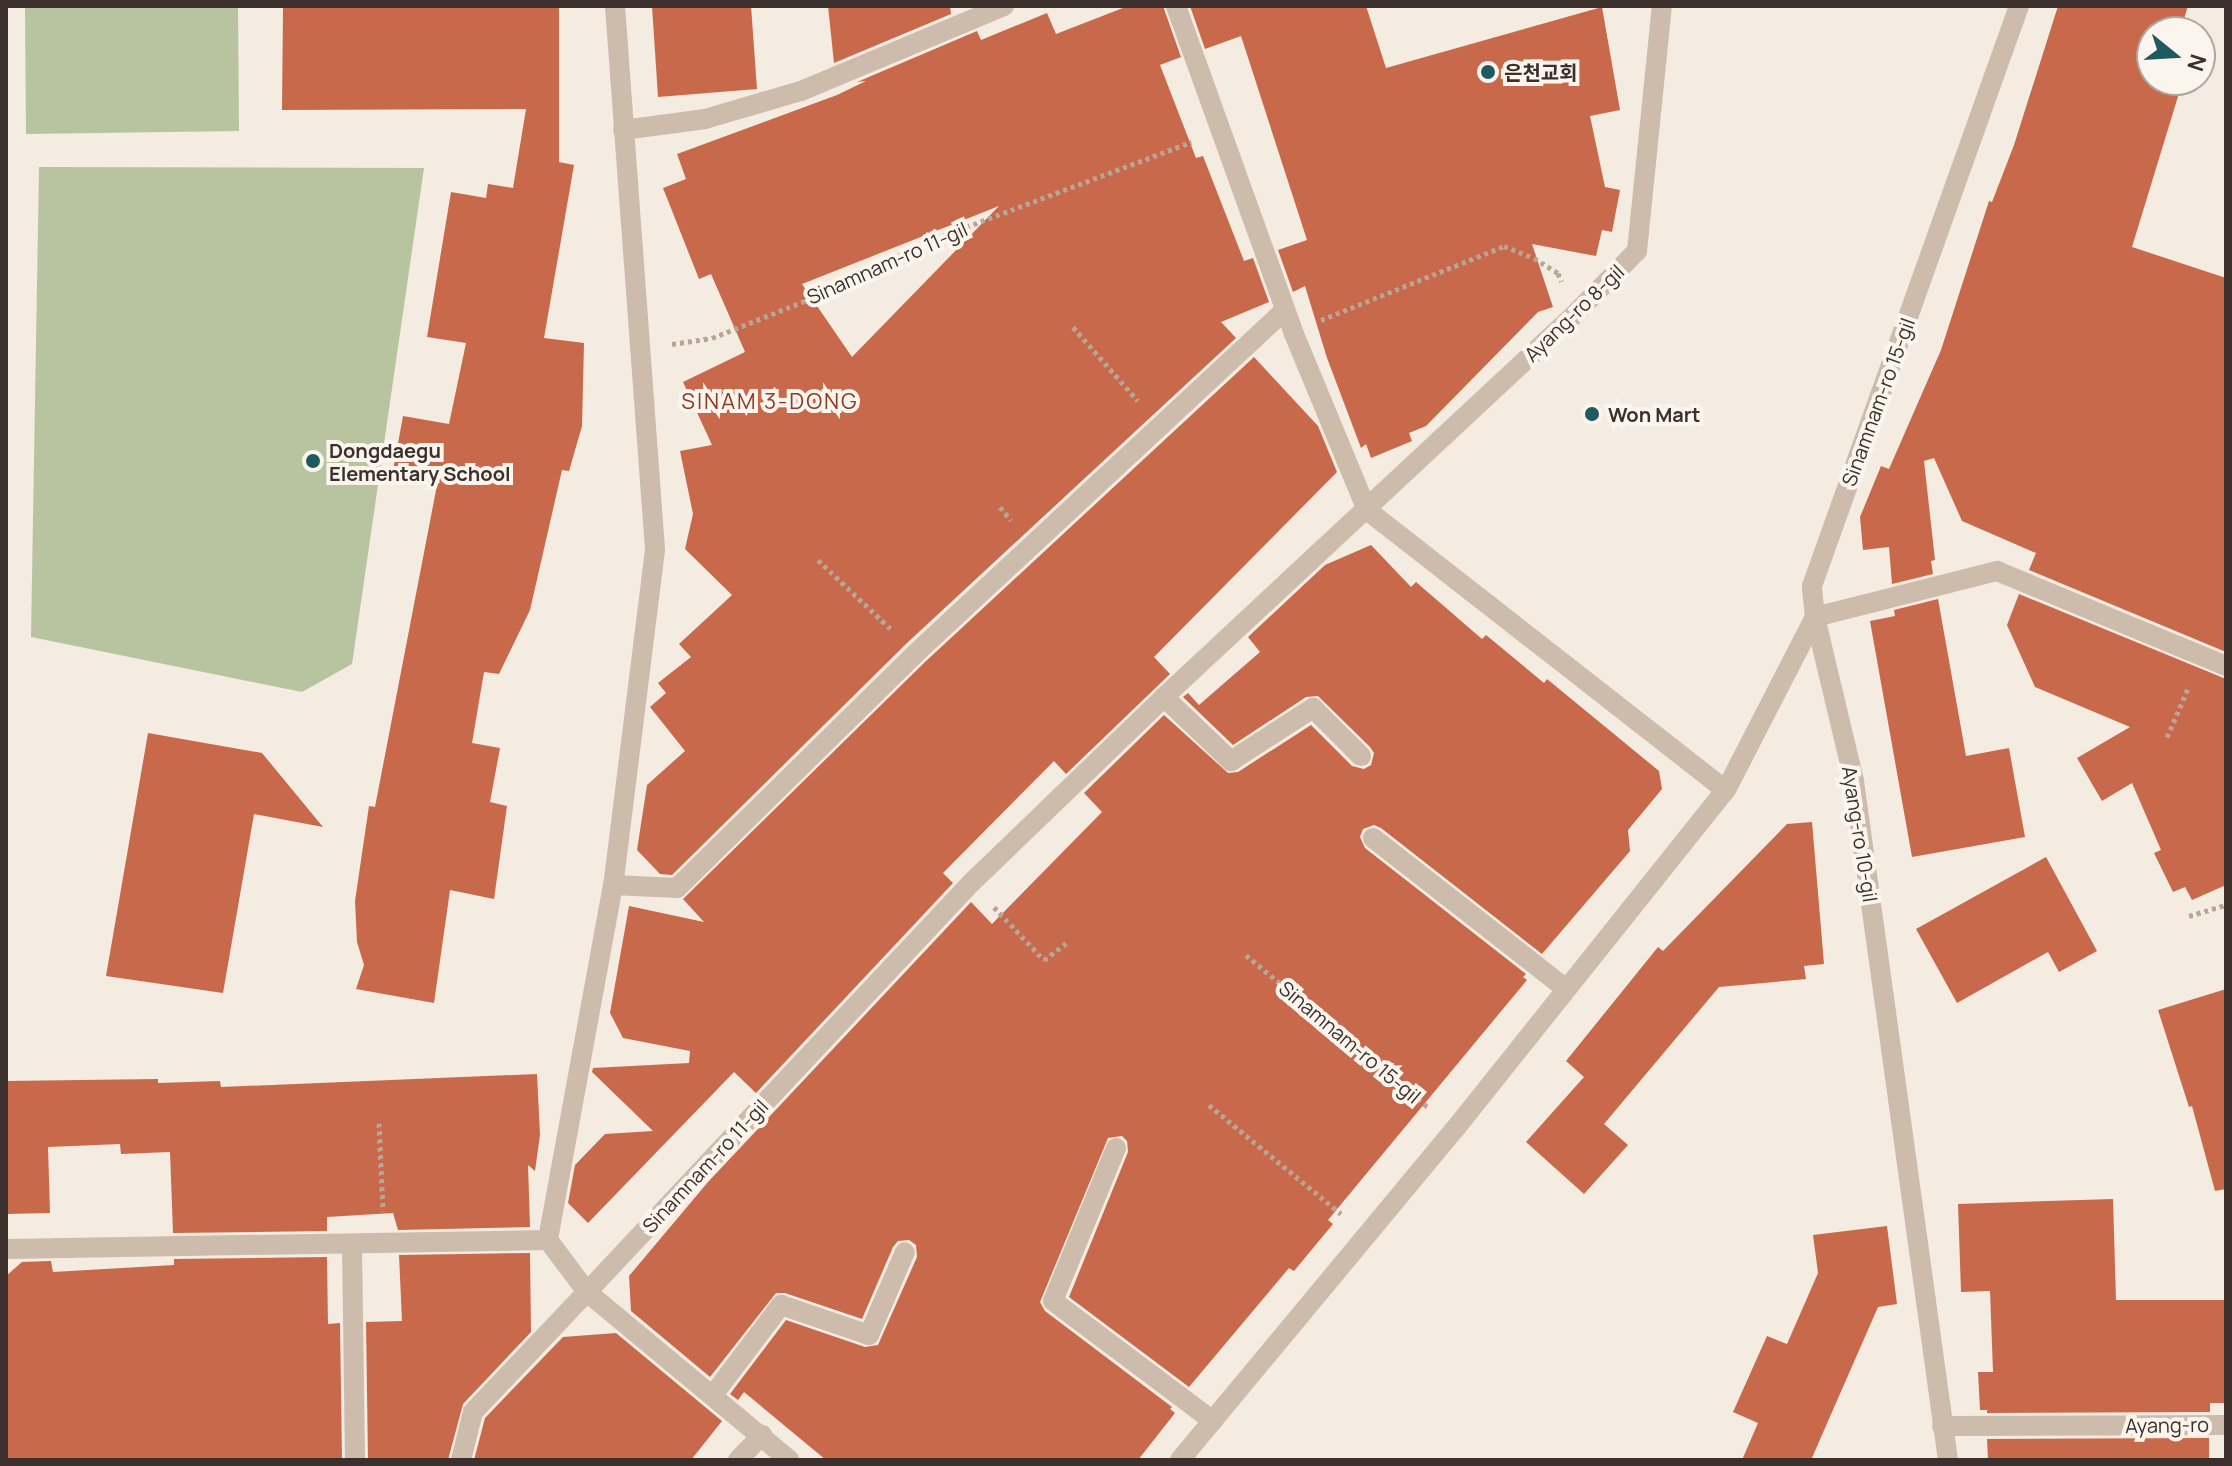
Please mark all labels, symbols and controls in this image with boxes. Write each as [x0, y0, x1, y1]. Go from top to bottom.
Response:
north arrow [2136, 16, 2216, 96]
text: N [2180, 51, 2214, 75]
place label: 은천교회 [1504, 60, 1578, 84]
marker: 은천교회 [1479, 63, 1497, 81]
street label: Sinamnam-ro 11-gil [803, 217, 971, 309]
street label: Ayang-ro 8-gil [1519, 260, 1629, 366]
street label: Sinamnam-ro 15-gil [1836, 315, 1920, 489]
district label: SINAM 3-DONG [681, 389, 859, 415]
place label: Won Mart [1608, 402, 1700, 426]
marker: Won Mart [1583, 405, 1601, 423]
place label: Dongdaegu Elementary School [329, 438, 511, 485]
marker: Dongdaegu Elementary School [304, 452, 322, 470]
street label: Ayang-ro 10-gil [1837, 764, 1883, 904]
street label: Sinamnam-ro 15-gil [1274, 976, 1426, 1108]
street label: Sinamnam-ro 11-gil [637, 1094, 773, 1238]
street label: Ayang-ro [2125, 1412, 2209, 1438]

